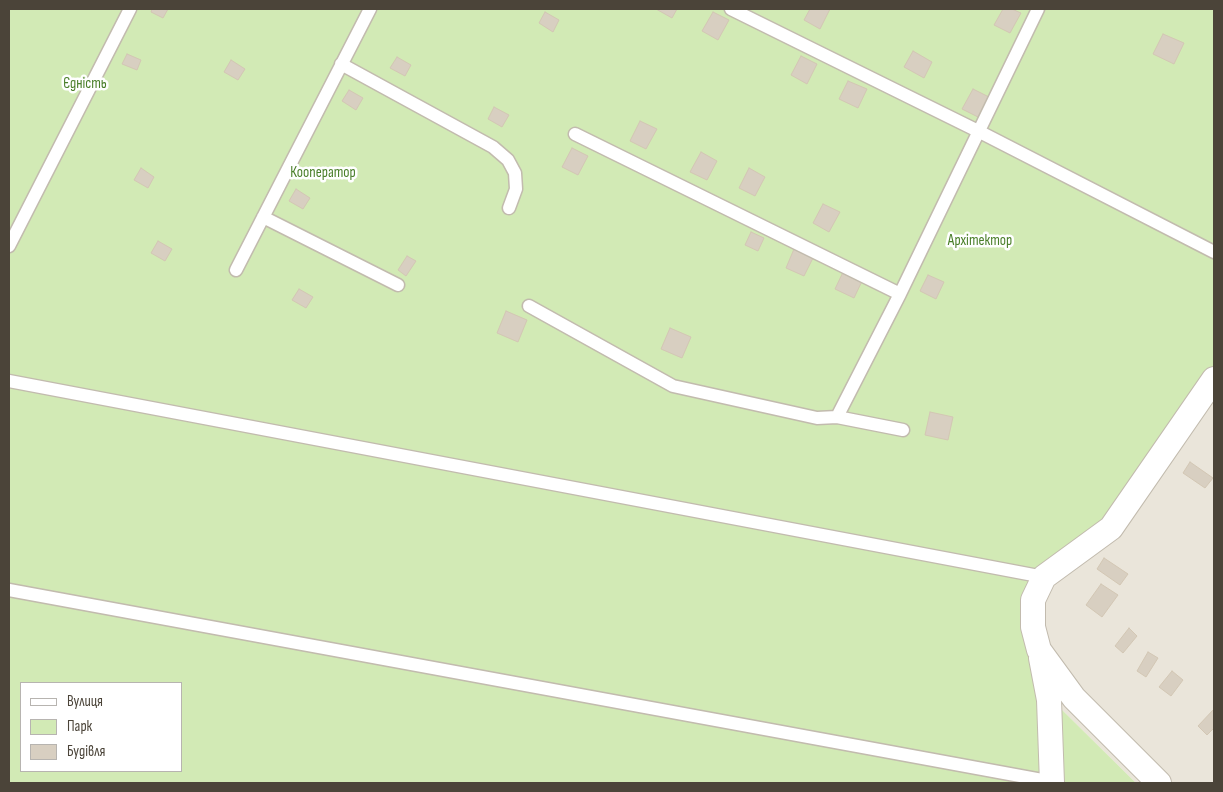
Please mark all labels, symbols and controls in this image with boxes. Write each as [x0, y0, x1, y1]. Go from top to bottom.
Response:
park label: Єдність [63, 75, 107, 93]
park label: Кооператор [290, 164, 356, 182]
park label: Архітектор [948, 232, 1012, 250]
legend [20, 682, 182, 772]
text: Вулиця [67, 692, 103, 711]
text: Парк [67, 717, 92, 736]
text: Будівля [67, 742, 105, 761]

